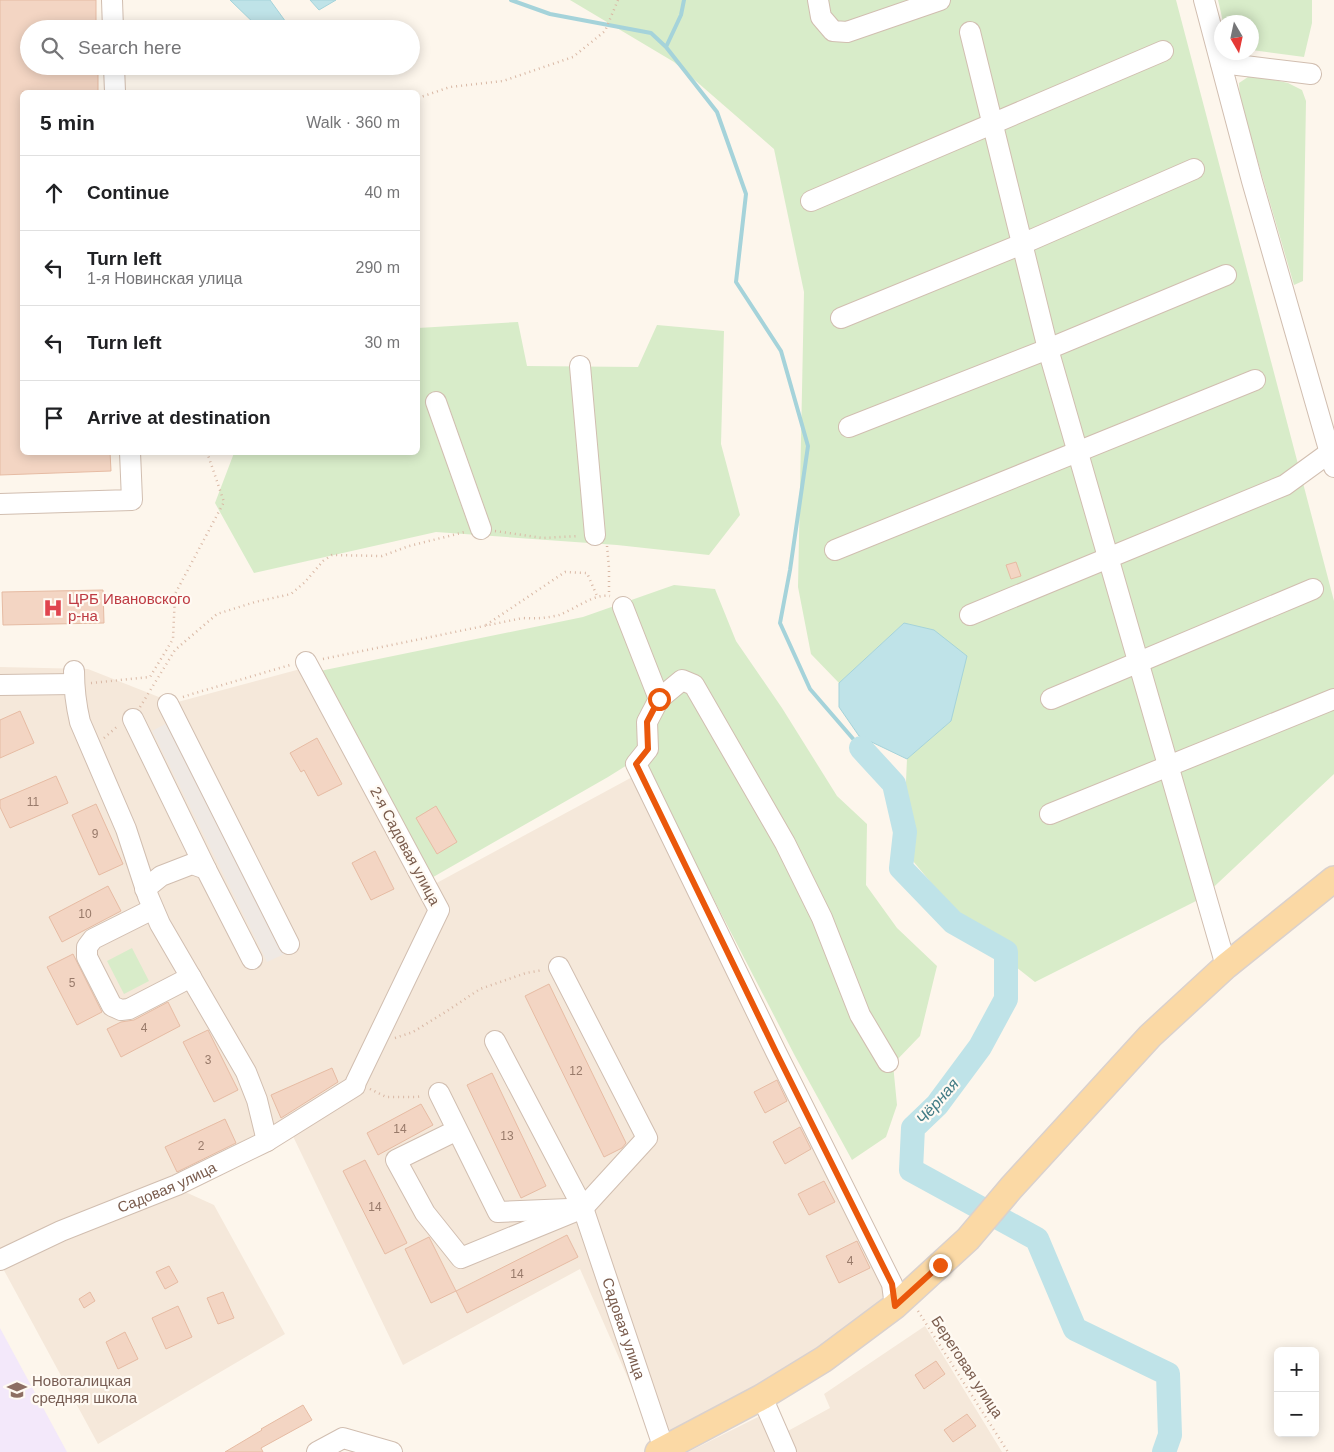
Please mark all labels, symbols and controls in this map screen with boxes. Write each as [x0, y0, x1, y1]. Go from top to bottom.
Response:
north arrow [1214, 15, 1259, 60]
search box [20, 20, 420, 75]
icon: search [38, 34, 66, 62]
text: Search here [78, 37, 182, 58]
text: 5 min [40, 111, 95, 134]
text: Walk · 360 m [306, 114, 400, 131]
icon: ahead [40, 179, 68, 207]
text: Continue [87, 182, 169, 203]
text: 40 m [364, 184, 400, 201]
text: Turn left [87, 248, 162, 269]
icon: left [40, 254, 68, 282]
text: 290 m [356, 259, 400, 276]
text: 1-я Новинская улица [87, 270, 242, 287]
icon: left [40, 329, 68, 357]
text: Turn left [87, 332, 162, 353]
text: 30 m [364, 334, 400, 351]
icon: arrive [40, 404, 68, 432]
text: Arrive at destination [87, 407, 271, 428]
place label: ЦРБ Ивановского р-на [68, 590, 191, 624]
hospital icon: ЦРБ Ивановского р-на [42, 597, 64, 619]
route start [648, 688, 671, 711]
street label: 2-я Садовая улица [367, 784, 444, 908]
house number: 11 [27, 795, 40, 809]
house number: 9 [92, 827, 99, 841]
house number: 10 [78, 907, 92, 921]
house number: 5 [69, 976, 76, 990]
house number: 4 [141, 1021, 148, 1035]
house number: 3 [205, 1053, 212, 1067]
house number: 12 [569, 1064, 583, 1078]
water label: Чёрная [913, 1075, 962, 1128]
house number: 14 [393, 1122, 407, 1136]
house number: 13 [500, 1129, 514, 1143]
house number: 2 [198, 1139, 205, 1153]
street label: Садовая улица [115, 1158, 220, 1216]
house number: 14 [368, 1200, 382, 1214]
house number: 4 [847, 1254, 854, 1268]
route end [929, 1254, 952, 1277]
house number: 14 [510, 1267, 524, 1281]
street label: Садовая улица [599, 1275, 649, 1382]
street label: Береговая улица [928, 1313, 1007, 1421]
map controls [1274, 1347, 1319, 1437]
button: + [1274, 1347, 1319, 1392]
place label: Новоталицкая средняя школа [32, 1372, 138, 1406]
school or university icon: Новоталицкая средняя школа [6, 1379, 28, 1401]
button: − [1274, 1392, 1319, 1437]

